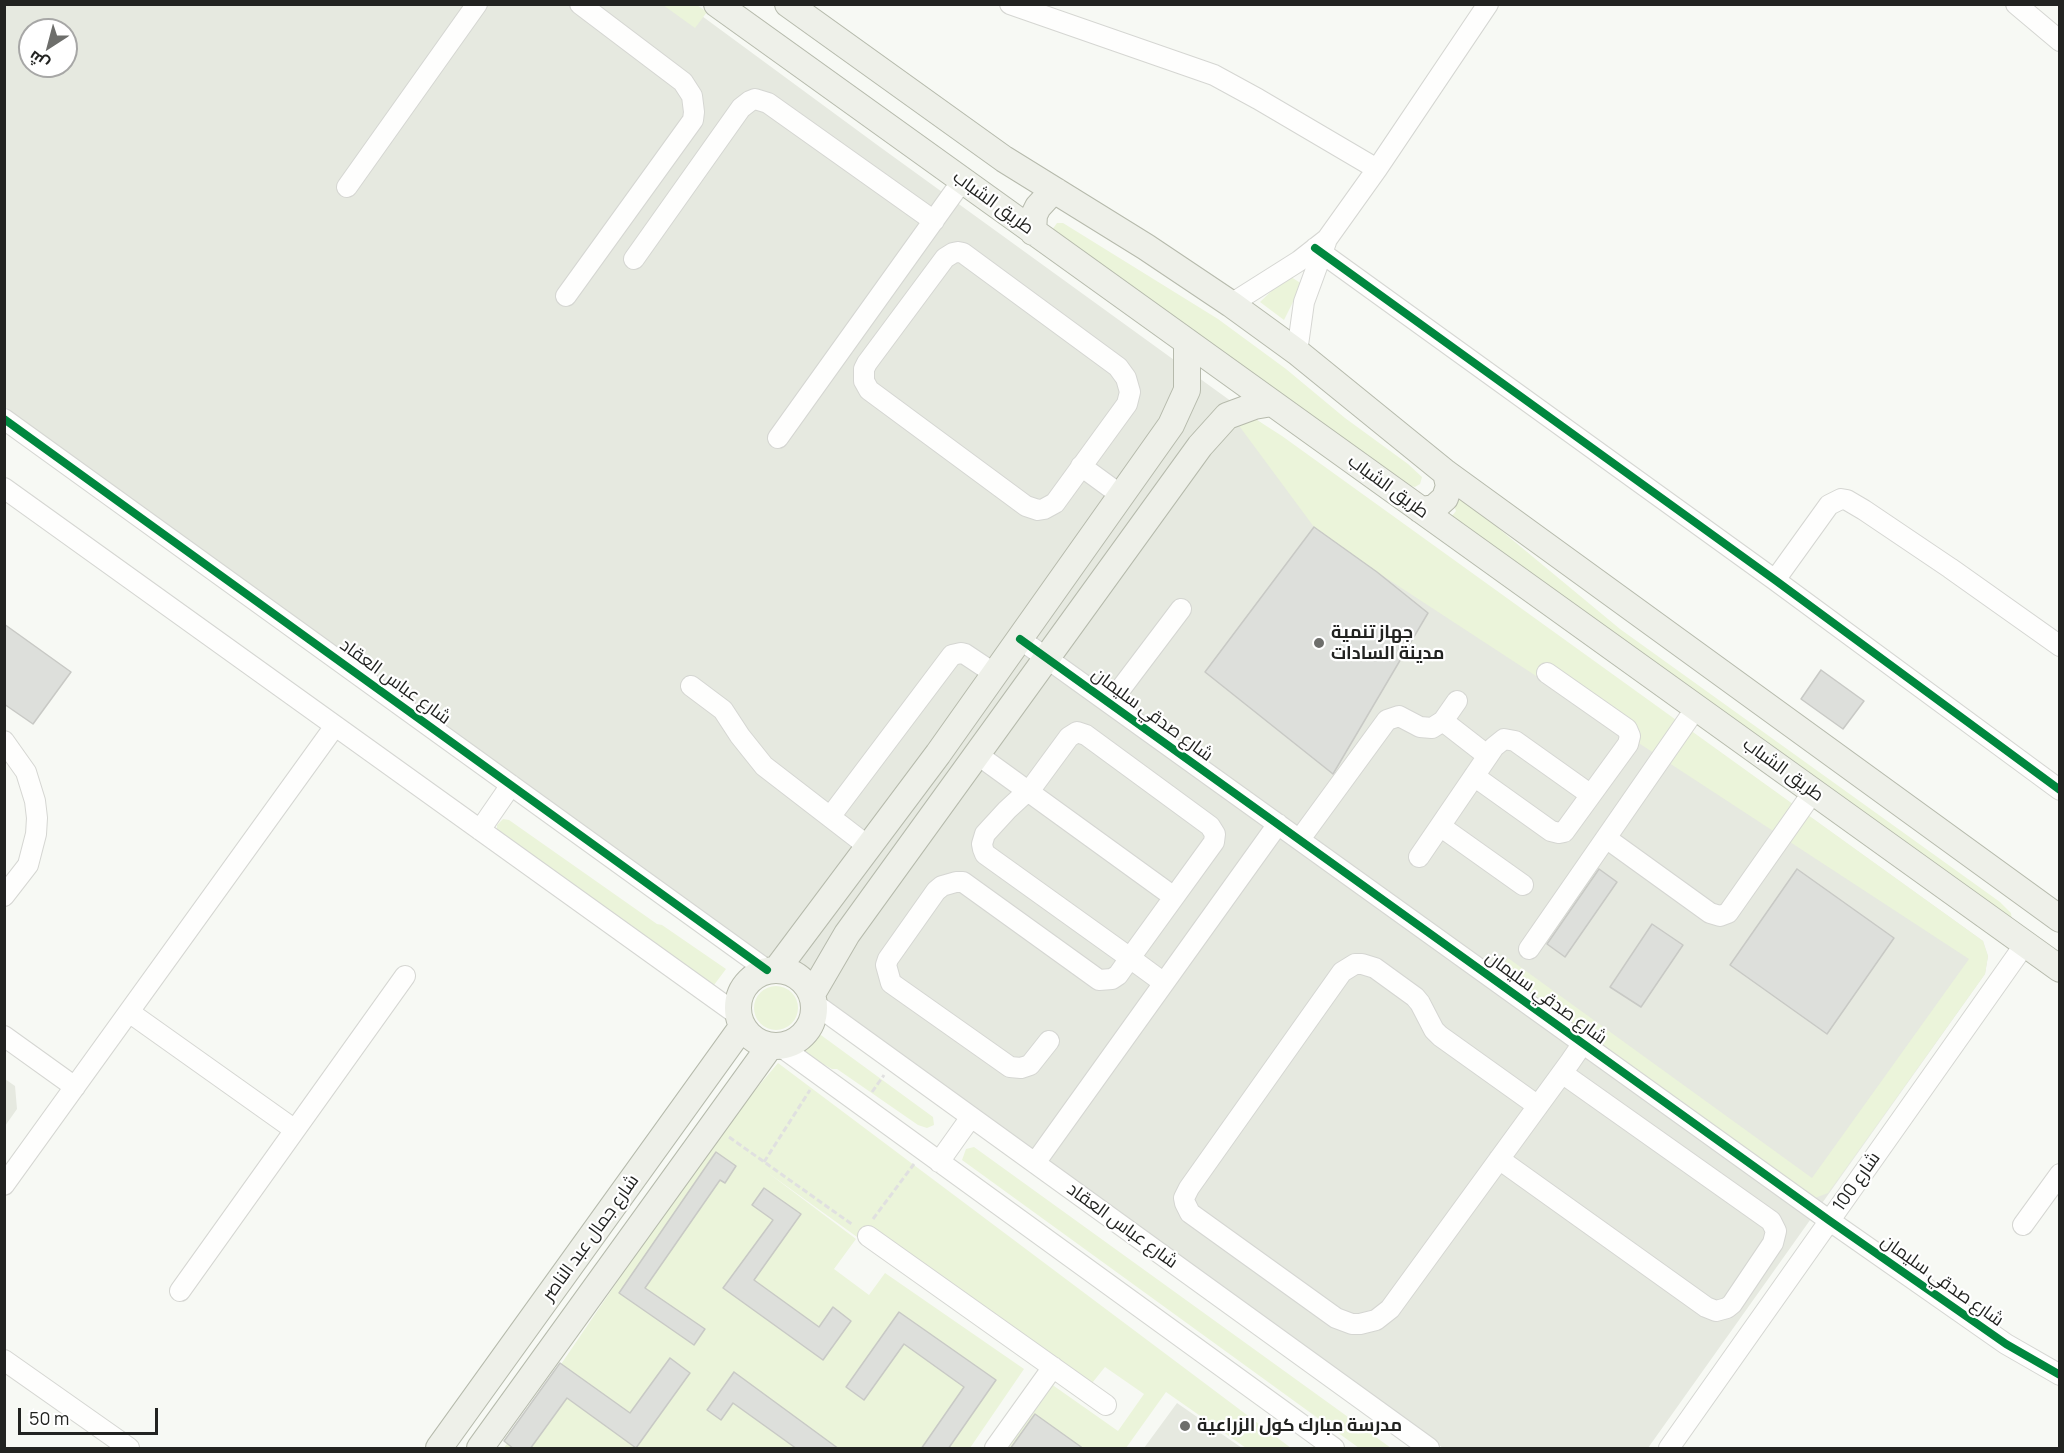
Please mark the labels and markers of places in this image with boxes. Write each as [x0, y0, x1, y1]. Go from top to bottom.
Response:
place label: جهاز تنمية مدينة السادات [1331, 622, 1444, 664]
marker: جهاز تنمية مدينة السادات [1312, 636, 1326, 650]
place label: مدرسة مبارك كول الزراعية [1197, 1415, 1402, 1437]
marker: مدرسة مبارك كول الزراعية [1178, 1419, 1192, 1433]

